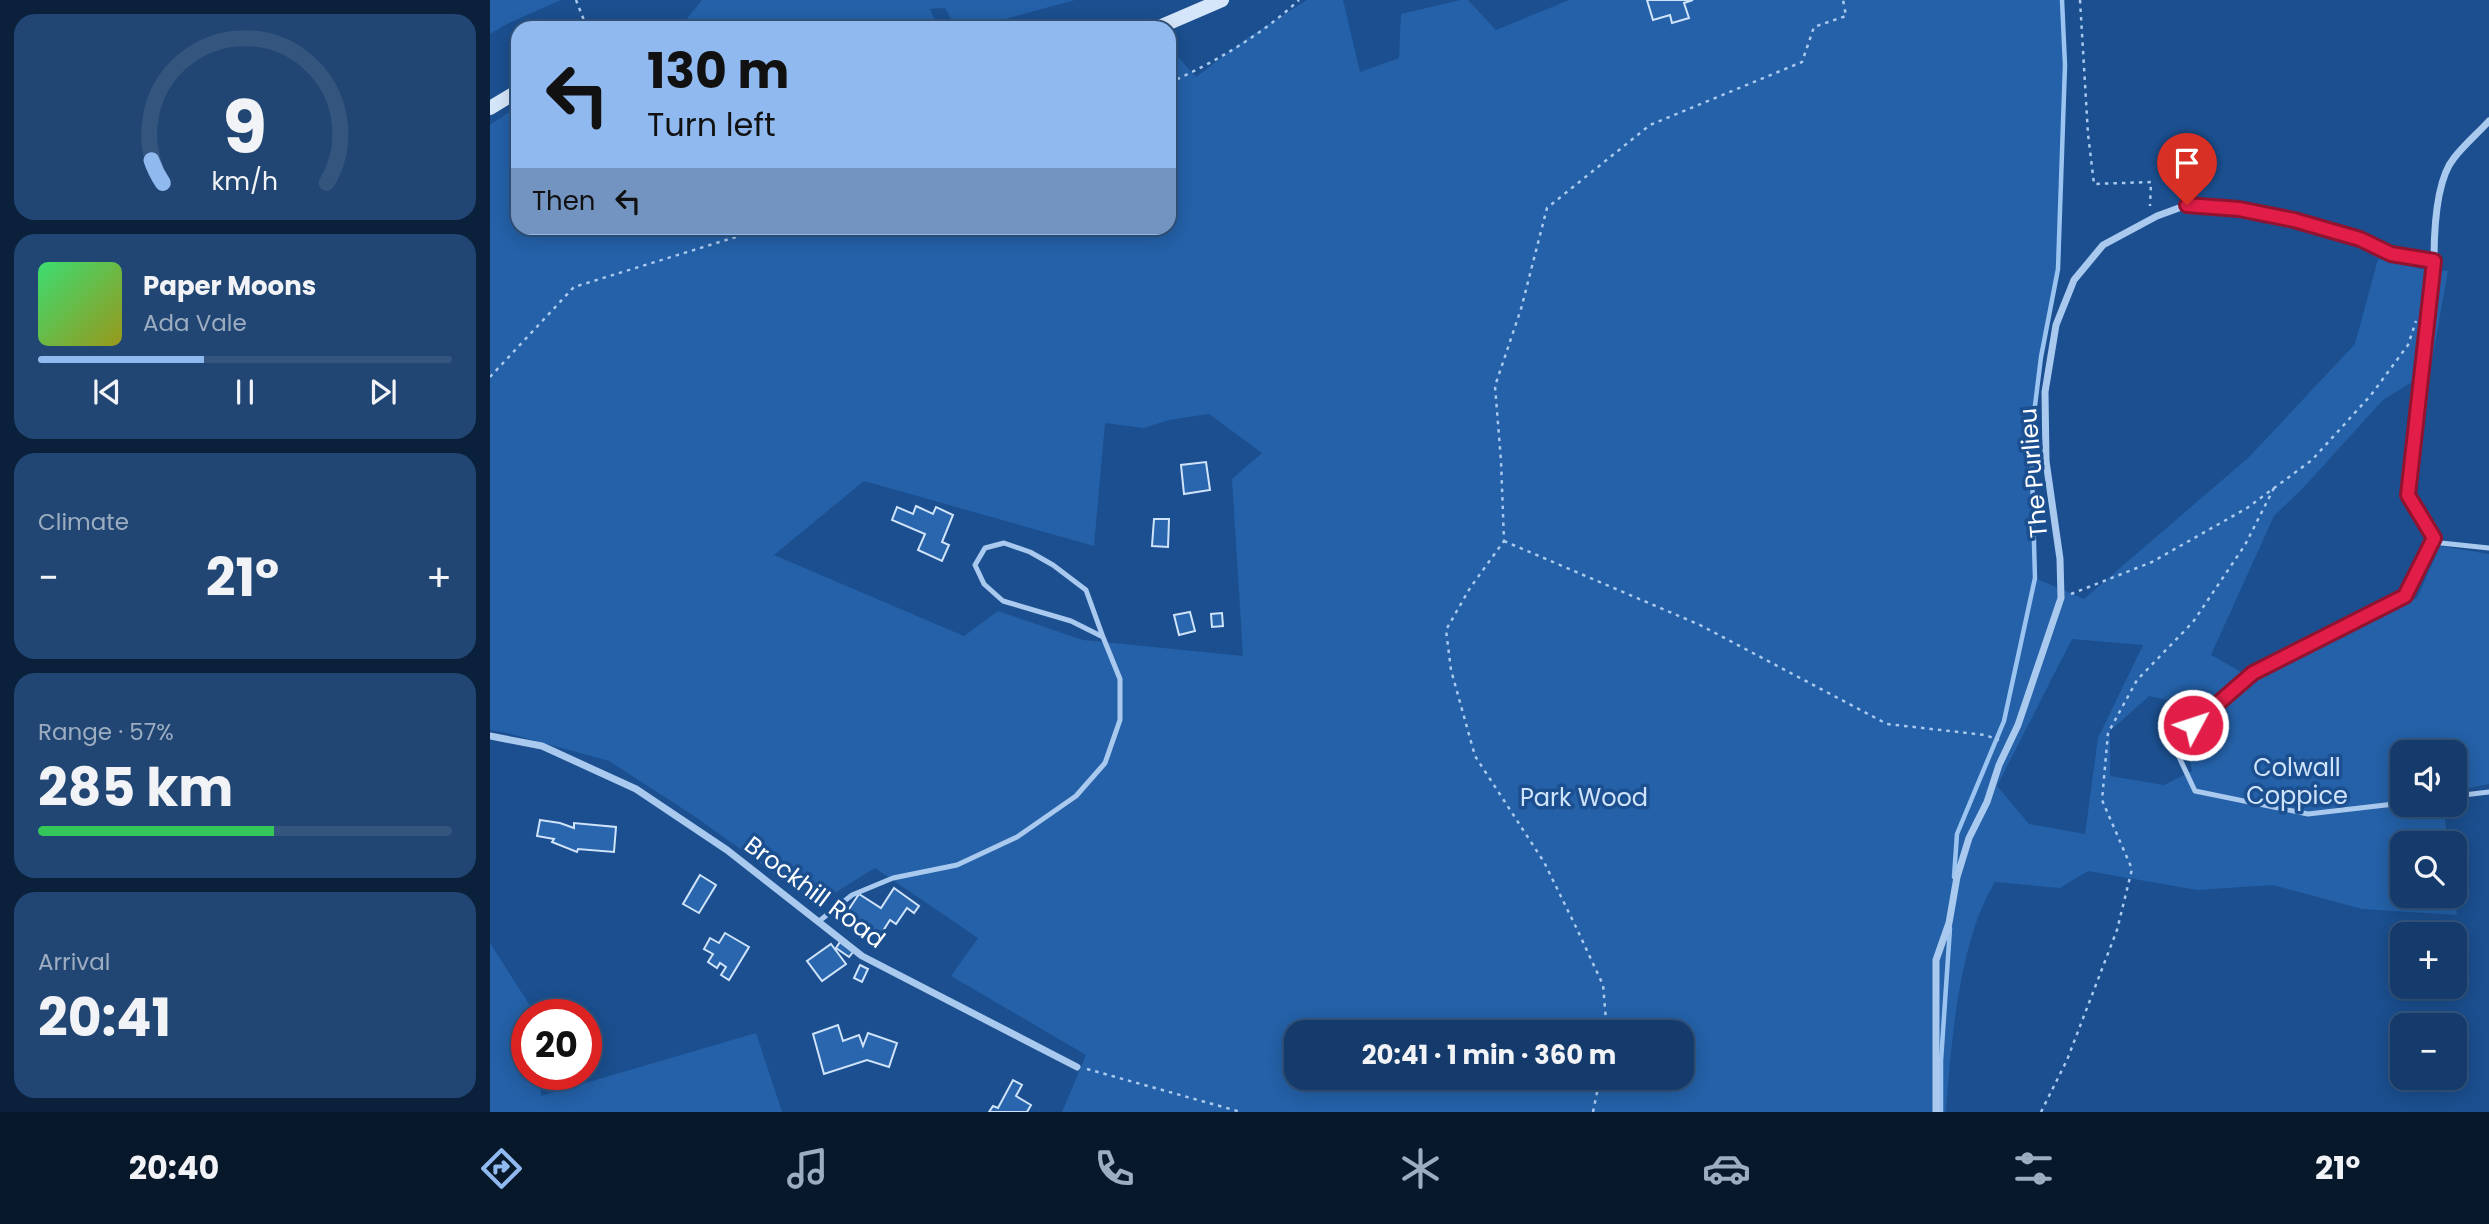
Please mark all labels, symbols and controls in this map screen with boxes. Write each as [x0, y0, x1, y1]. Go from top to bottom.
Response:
text: 130 m [647, 37, 789, 105]
icon: left [532, 49, 623, 140]
text: 9 [223, 77, 267, 178]
text: Turn left [647, 102, 776, 147]
pin [2157, 133, 2217, 205]
icon: arrive [2168, 144, 2206, 182]
text: km/h [212, 164, 278, 199]
icon: left [609, 182, 647, 220]
text: Then [532, 183, 595, 219]
text: Paper Moons [143, 268, 316, 304]
text: Ada Vale [143, 307, 247, 339]
icon: previous [88, 373, 126, 411]
icon: pause [226, 373, 264, 411]
icon: next [364, 373, 402, 411]
street label: The Purlieu [2011, 407, 2055, 539]
text: Climate [38, 506, 129, 538]
text: 21° [206, 541, 279, 614]
text: − [38, 551, 59, 604]
text: + [426, 551, 452, 604]
position arrow [2156, 688, 2230, 762]
text: Range · 57% [38, 716, 174, 748]
map controls [2390, 740, 2467, 1090]
button: sound [2390, 740, 2467, 817]
text: 285 km [38, 751, 233, 824]
park label: Colwall Coppice [2246, 751, 2348, 812]
park label: Park Wood [1520, 781, 1648, 814]
street label: Brockhill Road [738, 828, 892, 956]
button: search [2390, 831, 2467, 908]
button: + [2390, 922, 2467, 999]
text: Arrival [38, 946, 110, 978]
text: 20:41 [38, 981, 171, 1054]
speed limit sign: 20 [511, 999, 602, 1090]
button: − [2390, 1013, 2467, 1090]
text: 20:41 · 1 min · 360 m [1362, 1037, 1616, 1073]
icon: directions [477, 1144, 526, 1193]
icon: music [783, 1144, 832, 1193]
icon: phone [1090, 1144, 1139, 1193]
icon: climate [1396, 1144, 1445, 1193]
icon: car [1702, 1144, 1751, 1193]
icon: filters [2009, 1144, 2058, 1193]
text: 20:40 [129, 1145, 219, 1190]
text: 21° [2315, 1145, 2360, 1190]

